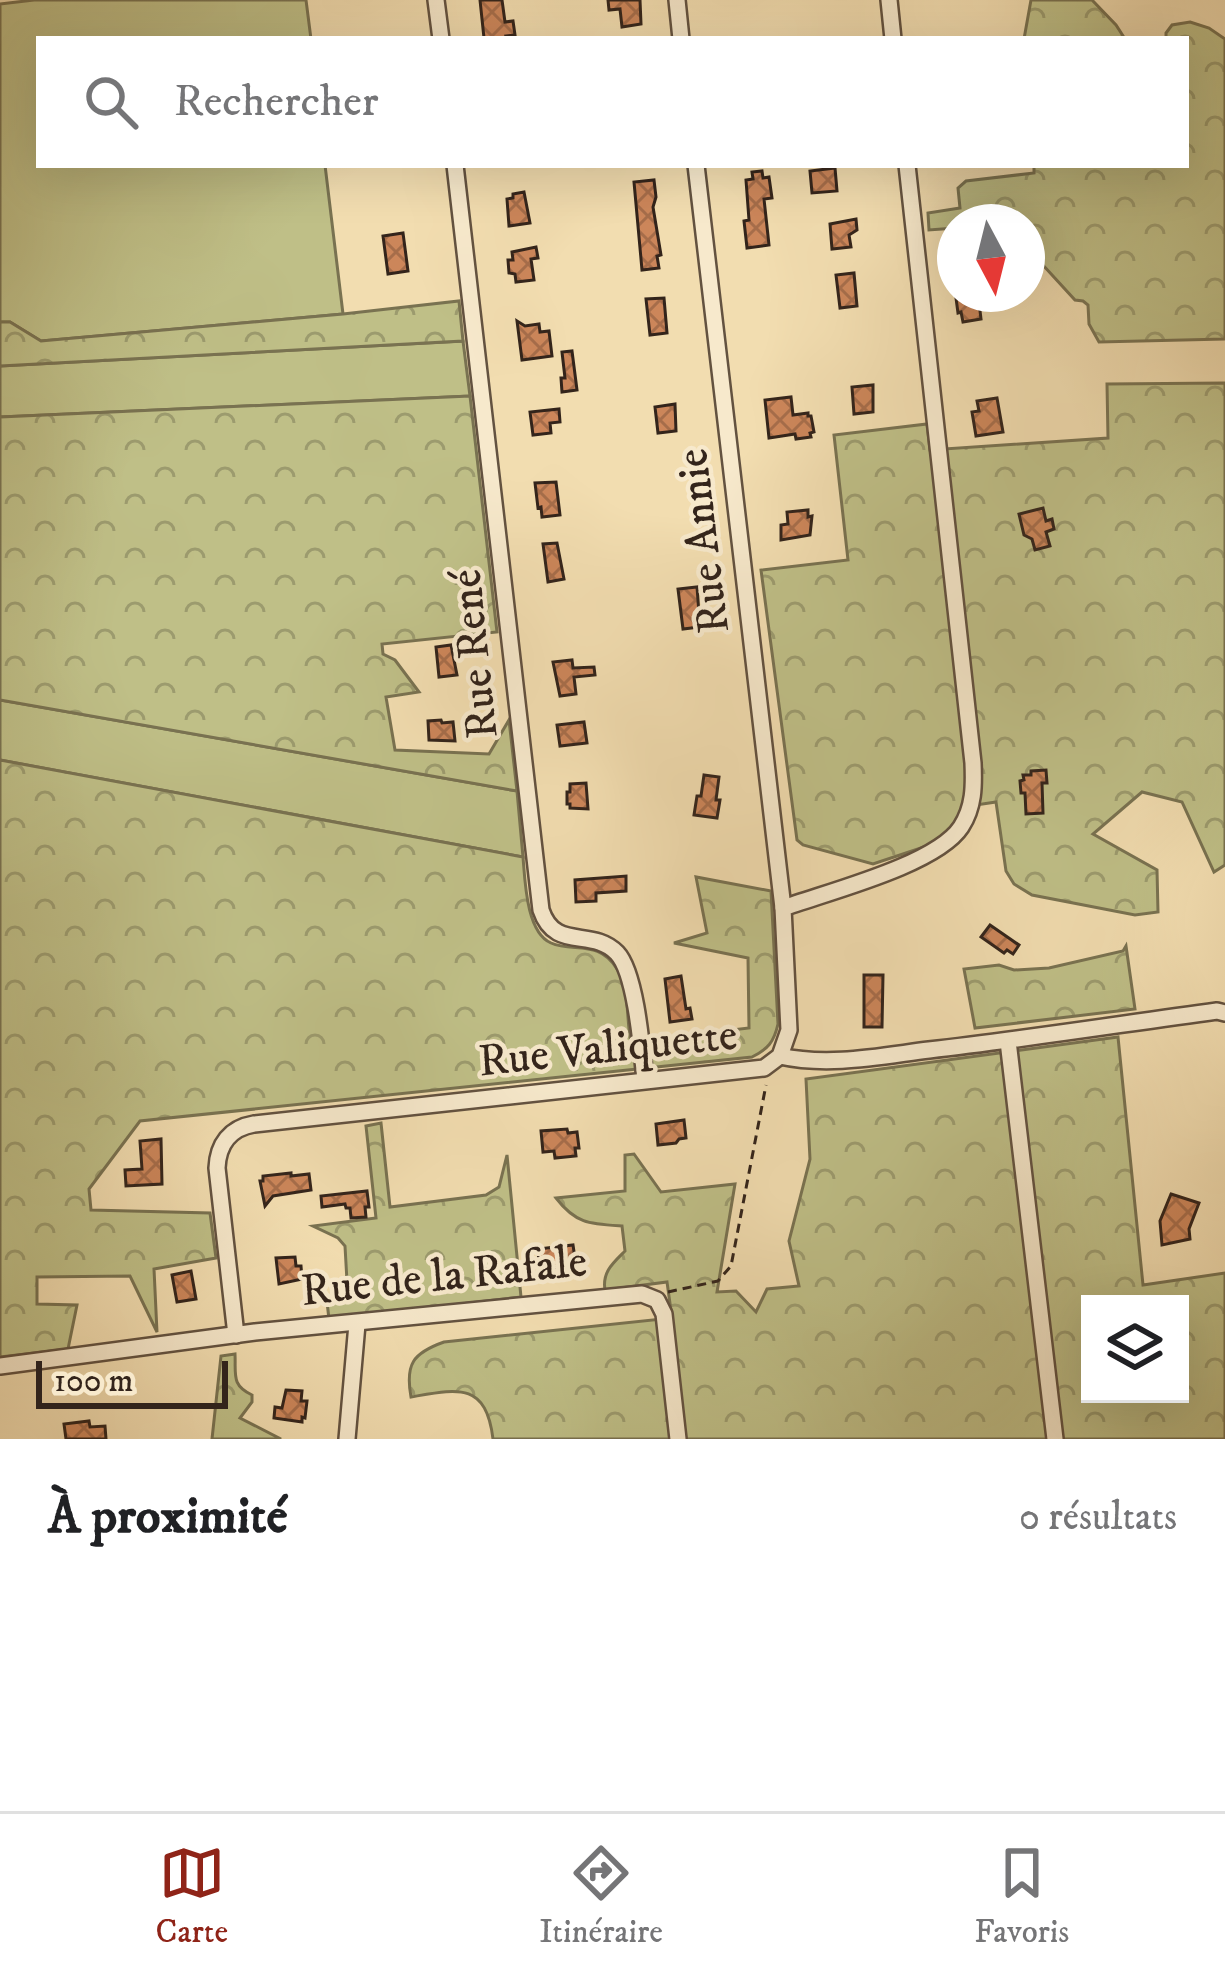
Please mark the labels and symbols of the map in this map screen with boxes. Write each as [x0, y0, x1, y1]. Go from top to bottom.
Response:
north arrow [937, 204, 1045, 312]
street label: Rue Annie [665, 445, 743, 637]
street label: Rue René [438, 566, 512, 742]
street label: Rue Valiquette [476, 1008, 740, 1090]
street label: Rue de la Rafale [298, 1234, 590, 1320]
scale bar [36, 1355, 228, 1408]

